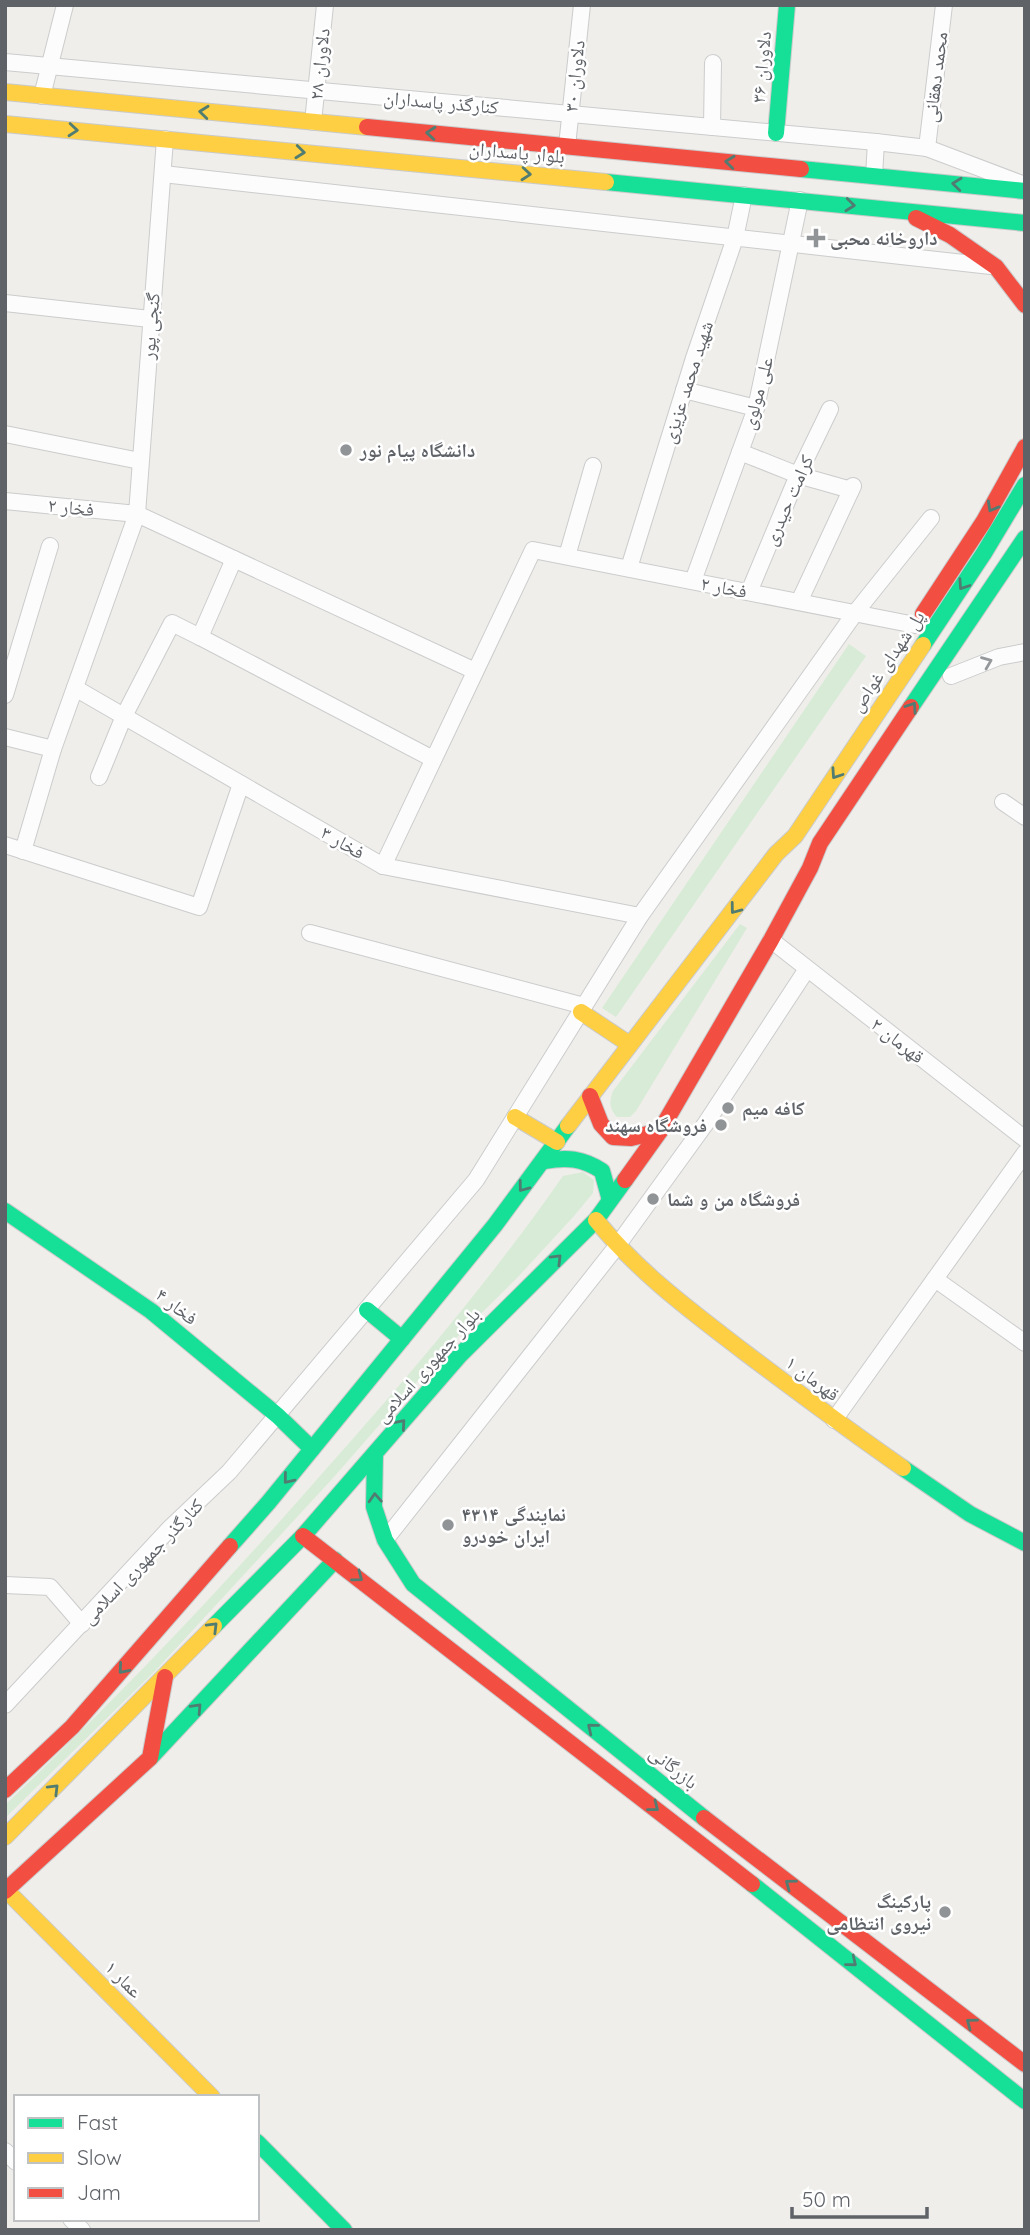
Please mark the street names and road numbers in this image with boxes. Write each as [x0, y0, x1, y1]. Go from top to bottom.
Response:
street label: دلاوران ۲۸ [303, 27, 335, 101]
street label: دلاوران ۳۶ [746, 30, 776, 104]
street label: محمد دهقانی [918, 30, 952, 124]
street label: دلاوران ۳۰ [558, 39, 590, 113]
street label: کنارگذر پاسداران [382, 85, 500, 119]
street label: بلوار پاسداران [468, 136, 566, 168]
street label: گنجی پور [135, 291, 165, 361]
street label: شهید محمد عزیزی [656, 318, 718, 446]
street label: علی مولوی [736, 353, 778, 432]
street label: کرامت حیدری [757, 451, 819, 549]
street label: فخار ۲ [47, 493, 95, 521]
street label: فخار ۲ [699, 571, 749, 603]
street label: پل شهدای غواص [844, 606, 930, 716]
street label: فخار ۳ [317, 820, 369, 864]
street label: قهرمان ۲ [866, 1012, 930, 1068]
street label: فخار ۴ [151, 1282, 203, 1330]
street label: بلوار جمهوری اسلامی [369, 1303, 485, 1427]
street label: قهرمان ۱ [781, 1350, 845, 1406]
street label: کنارگذر جمهوری اسلامی [76, 1493, 208, 1629]
street label: بازرگانی [645, 1740, 703, 1794]
street label: عمار ۱ [100, 1955, 148, 2003]

